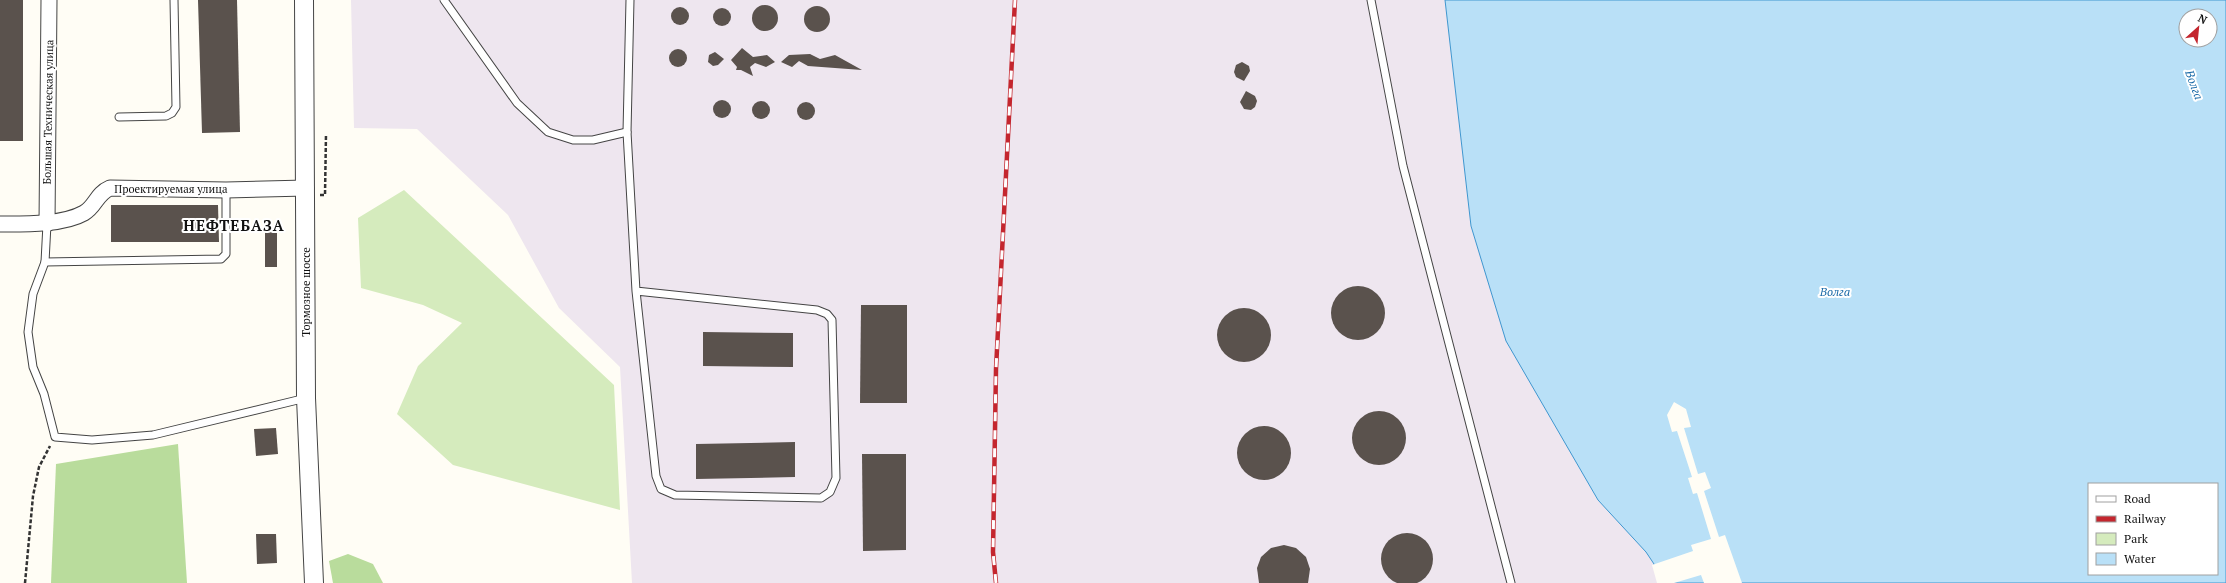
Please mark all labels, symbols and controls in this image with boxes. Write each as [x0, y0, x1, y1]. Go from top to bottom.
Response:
north arrow [2178, 8, 2218, 48]
text: N [2196, 11, 2210, 28]
street label: Большая Техническая улица [40, 39, 56, 185]
water label: Волга [2182, 67, 2207, 102]
street label: Проектируемая улица [114, 182, 228, 196]
district label: НЕФТЕБАЗА [183, 215, 285, 235]
street label: Тормозное шоссе [299, 247, 313, 337]
water label: Волга [1819, 284, 1850, 299]
legend [2088, 483, 2218, 575]
text: Road [2124, 491, 2151, 506]
text: Railway [2124, 511, 2167, 526]
text: Park [2124, 531, 2149, 546]
text: Water [2124, 551, 2156, 566]

